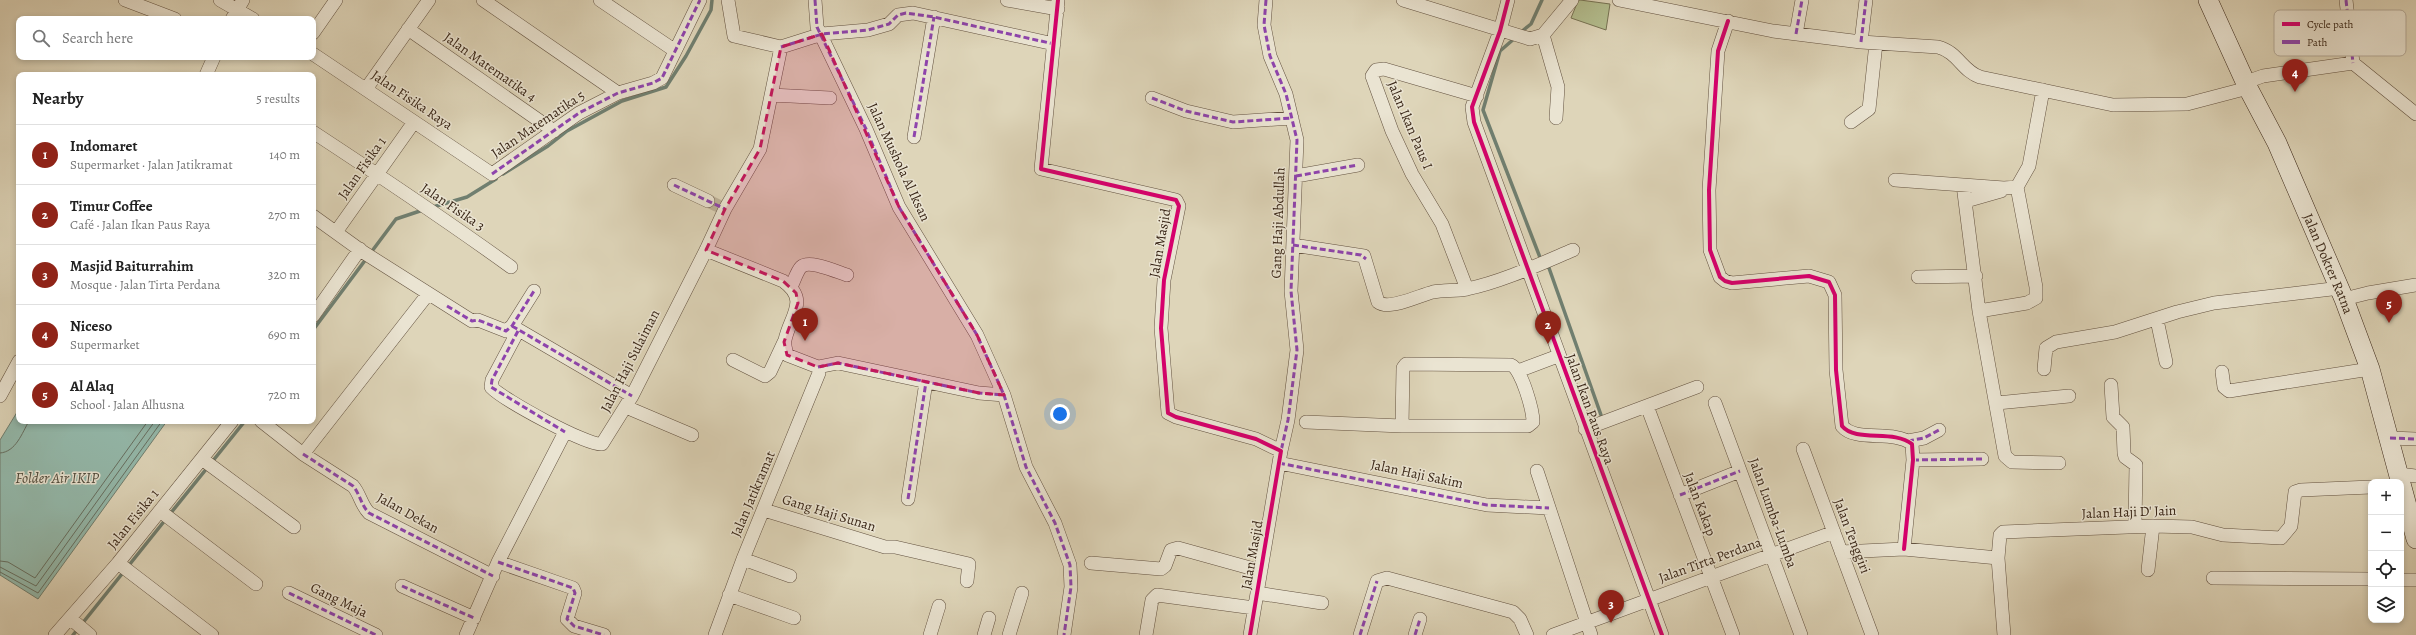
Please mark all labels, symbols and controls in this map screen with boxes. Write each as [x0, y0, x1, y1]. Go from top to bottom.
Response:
legend [2274, 10, 2406, 56]
search box [16, 16, 316, 60]
text: Cycle path [2307, 17, 2354, 32]
icon: search [30, 27, 52, 49]
text: Search here [62, 28, 133, 48]
street label: Jalan Matematika 4 [440, 28, 540, 106]
text: Path [2307, 35, 2328, 50]
pin: 4 [2282, 59, 2308, 92]
street label: Jalan Fisika Raya [368, 66, 457, 135]
street label: Jalan Ikan Paus I [1383, 78, 1437, 172]
street label: Jalan Matematika 5 [488, 86, 588, 162]
text: Nearby [32, 87, 83, 110]
text: 5 results [256, 90, 300, 107]
street label: Jalan Mushola Al Iksan [863, 100, 935, 225]
street label: Jalan Fisika 1 [333, 133, 391, 203]
text: Indomaret [70, 136, 137, 156]
text: 1 [43, 146, 47, 163]
text: 140 m [269, 146, 300, 163]
text: Supermarket · Jalan Jatikramat [70, 156, 233, 173]
street label: Gang Haji Abdullah [1267, 167, 1289, 279]
street label: Jalan Fisika 3 [417, 179, 489, 235]
text: Timur Coffee [70, 196, 153, 216]
text: 2 [42, 206, 48, 223]
text: 270 m [268, 206, 300, 223]
street label: Jalan Masjid [1145, 206, 1176, 279]
street label: Jalan Dokter Ratna [2299, 210, 2358, 317]
text: Café · Jalan Ikan Paus Raya [70, 216, 210, 233]
text: Masjid Baiturrahim [70, 256, 194, 276]
text: 3 [42, 266, 48, 283]
text: 320 m [268, 266, 300, 283]
text: Mosque · Jalan Tirta Perdana [70, 276, 220, 293]
pin: 5 [2376, 290, 2402, 323]
street label: Jalan Haji Sulaiman [596, 306, 664, 416]
pin: 1 [792, 308, 818, 341]
pin: 2 [1535, 311, 1561, 344]
text: Niceso [70, 316, 112, 336]
text: 4 [42, 326, 48, 343]
text: 690 m [268, 326, 300, 343]
text: Supermarket [70, 336, 140, 353]
street label: Jalan Ikan Paus Raya [1561, 351, 1619, 468]
text: Al Alaq [70, 376, 114, 396]
text: 5 [42, 386, 48, 403]
text: 720 m [268, 386, 300, 403]
text: School · Jalan Alhusna [70, 396, 185, 413]
your location [1050, 404, 1070, 424]
street label: Jalan Jatikramat [726, 448, 780, 540]
street label: Jalan Haji Sakim [1369, 455, 1465, 493]
street label: Jalan Lumba-Lumba [1744, 455, 1802, 571]
water label: Folder Air IKIP [15, 468, 100, 488]
street label: Jalan Kakap [1679, 469, 1721, 539]
map controls [2368, 479, 2404, 623]
button: + [2368, 479, 2404, 515]
street label: Jalan Fisika 1 [103, 485, 163, 553]
street label: Jalan Dekan [374, 488, 443, 538]
street label: Gang Haji Sunan [780, 490, 879, 536]
street label: Jalan Tenggiri [1829, 496, 1875, 576]
street label: Jalan Haji D' Jain [2081, 501, 2177, 523]
button: − [2368, 515, 2404, 551]
street label: Jalan Masjid [1237, 518, 1268, 591]
street label: Jalan Tirta Perdana [1656, 532, 1765, 587]
button: locate [2368, 551, 2404, 587]
street label: Gang Maja [307, 578, 371, 622]
button: layers [2368, 587, 2404, 623]
pin: 3 [1598, 590, 1624, 623]

